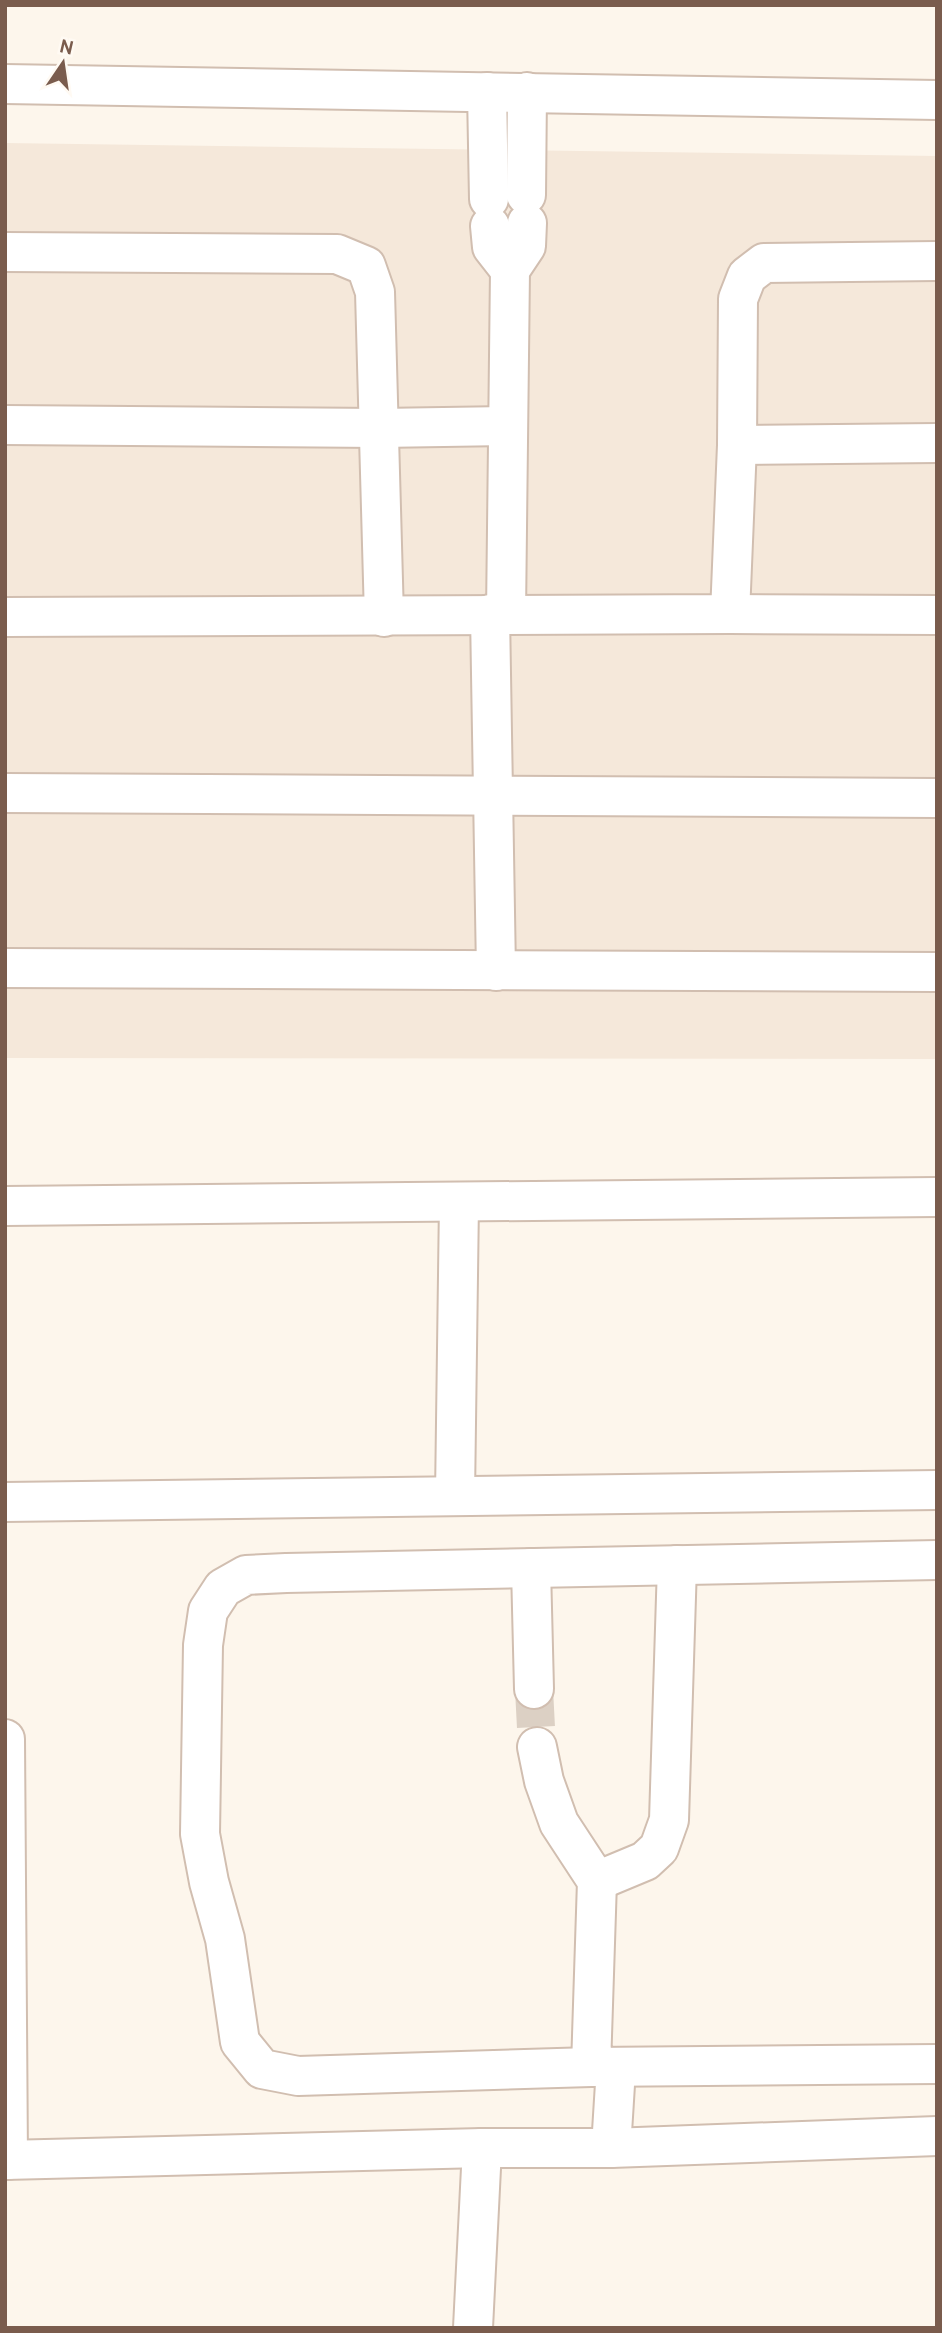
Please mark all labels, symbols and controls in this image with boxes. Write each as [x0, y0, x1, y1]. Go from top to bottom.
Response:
north arrow [28, 28, 98, 98]
text: N [57, 35, 76, 62]

